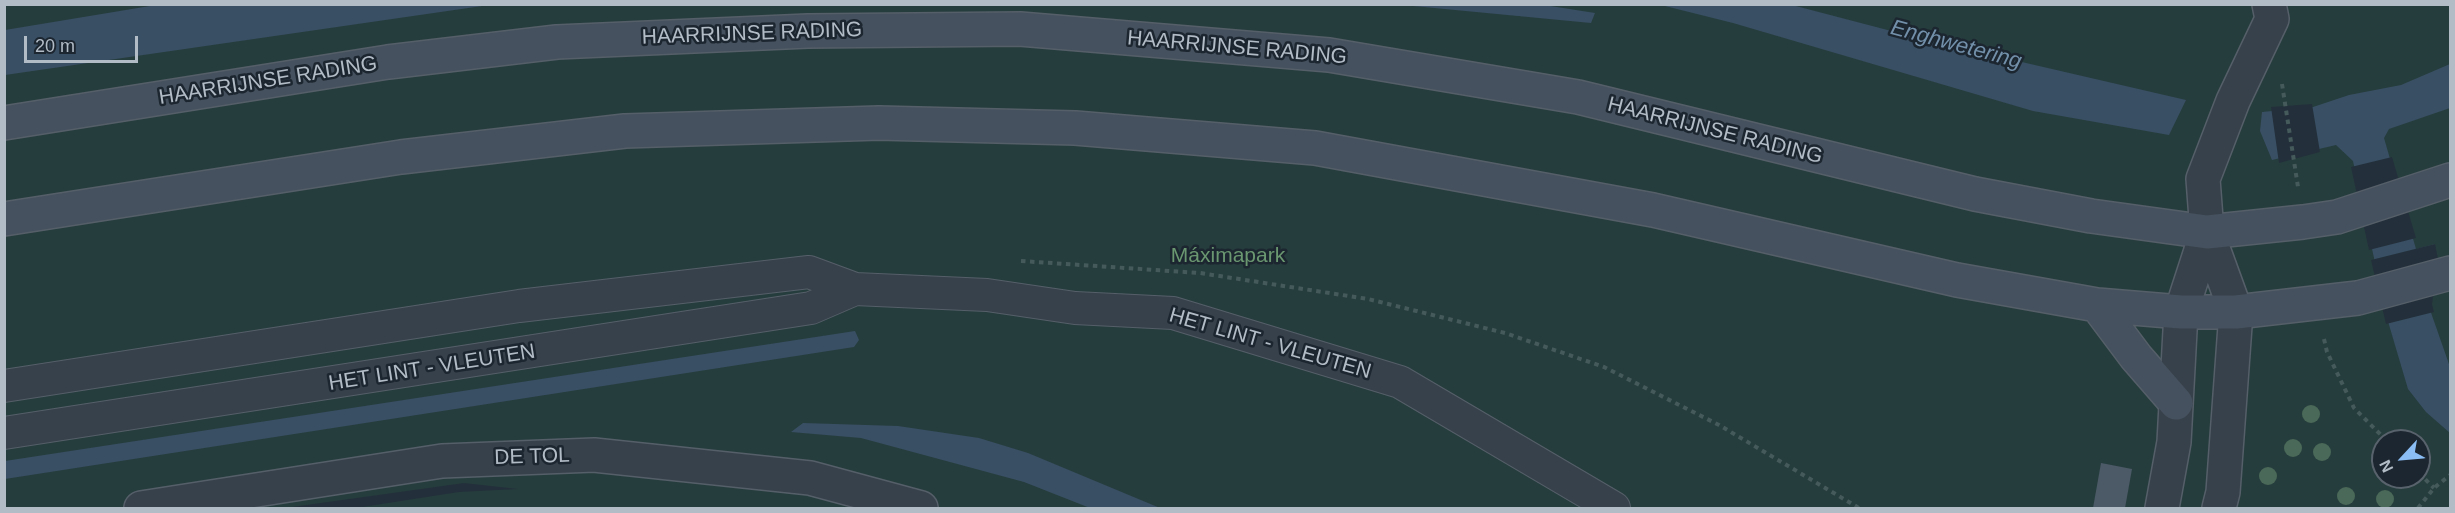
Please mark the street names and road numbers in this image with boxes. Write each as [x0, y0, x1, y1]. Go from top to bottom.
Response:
street label: HAARRIJNSE RADING [641, 18, 863, 50]
street label: HAARRIJNSE RADING [1126, 26, 1348, 70]
street label: HAARRIJNSE RADING [157, 51, 379, 111]
street label: HAARRIJNSE RADING [1605, 92, 1825, 170]
street label: HET LINT - VLEUTEN [1166, 303, 1374, 385]
street label: HET LINT - VLEUTEN [327, 339, 537, 397]
street label: DE TOL [494, 443, 570, 471]

